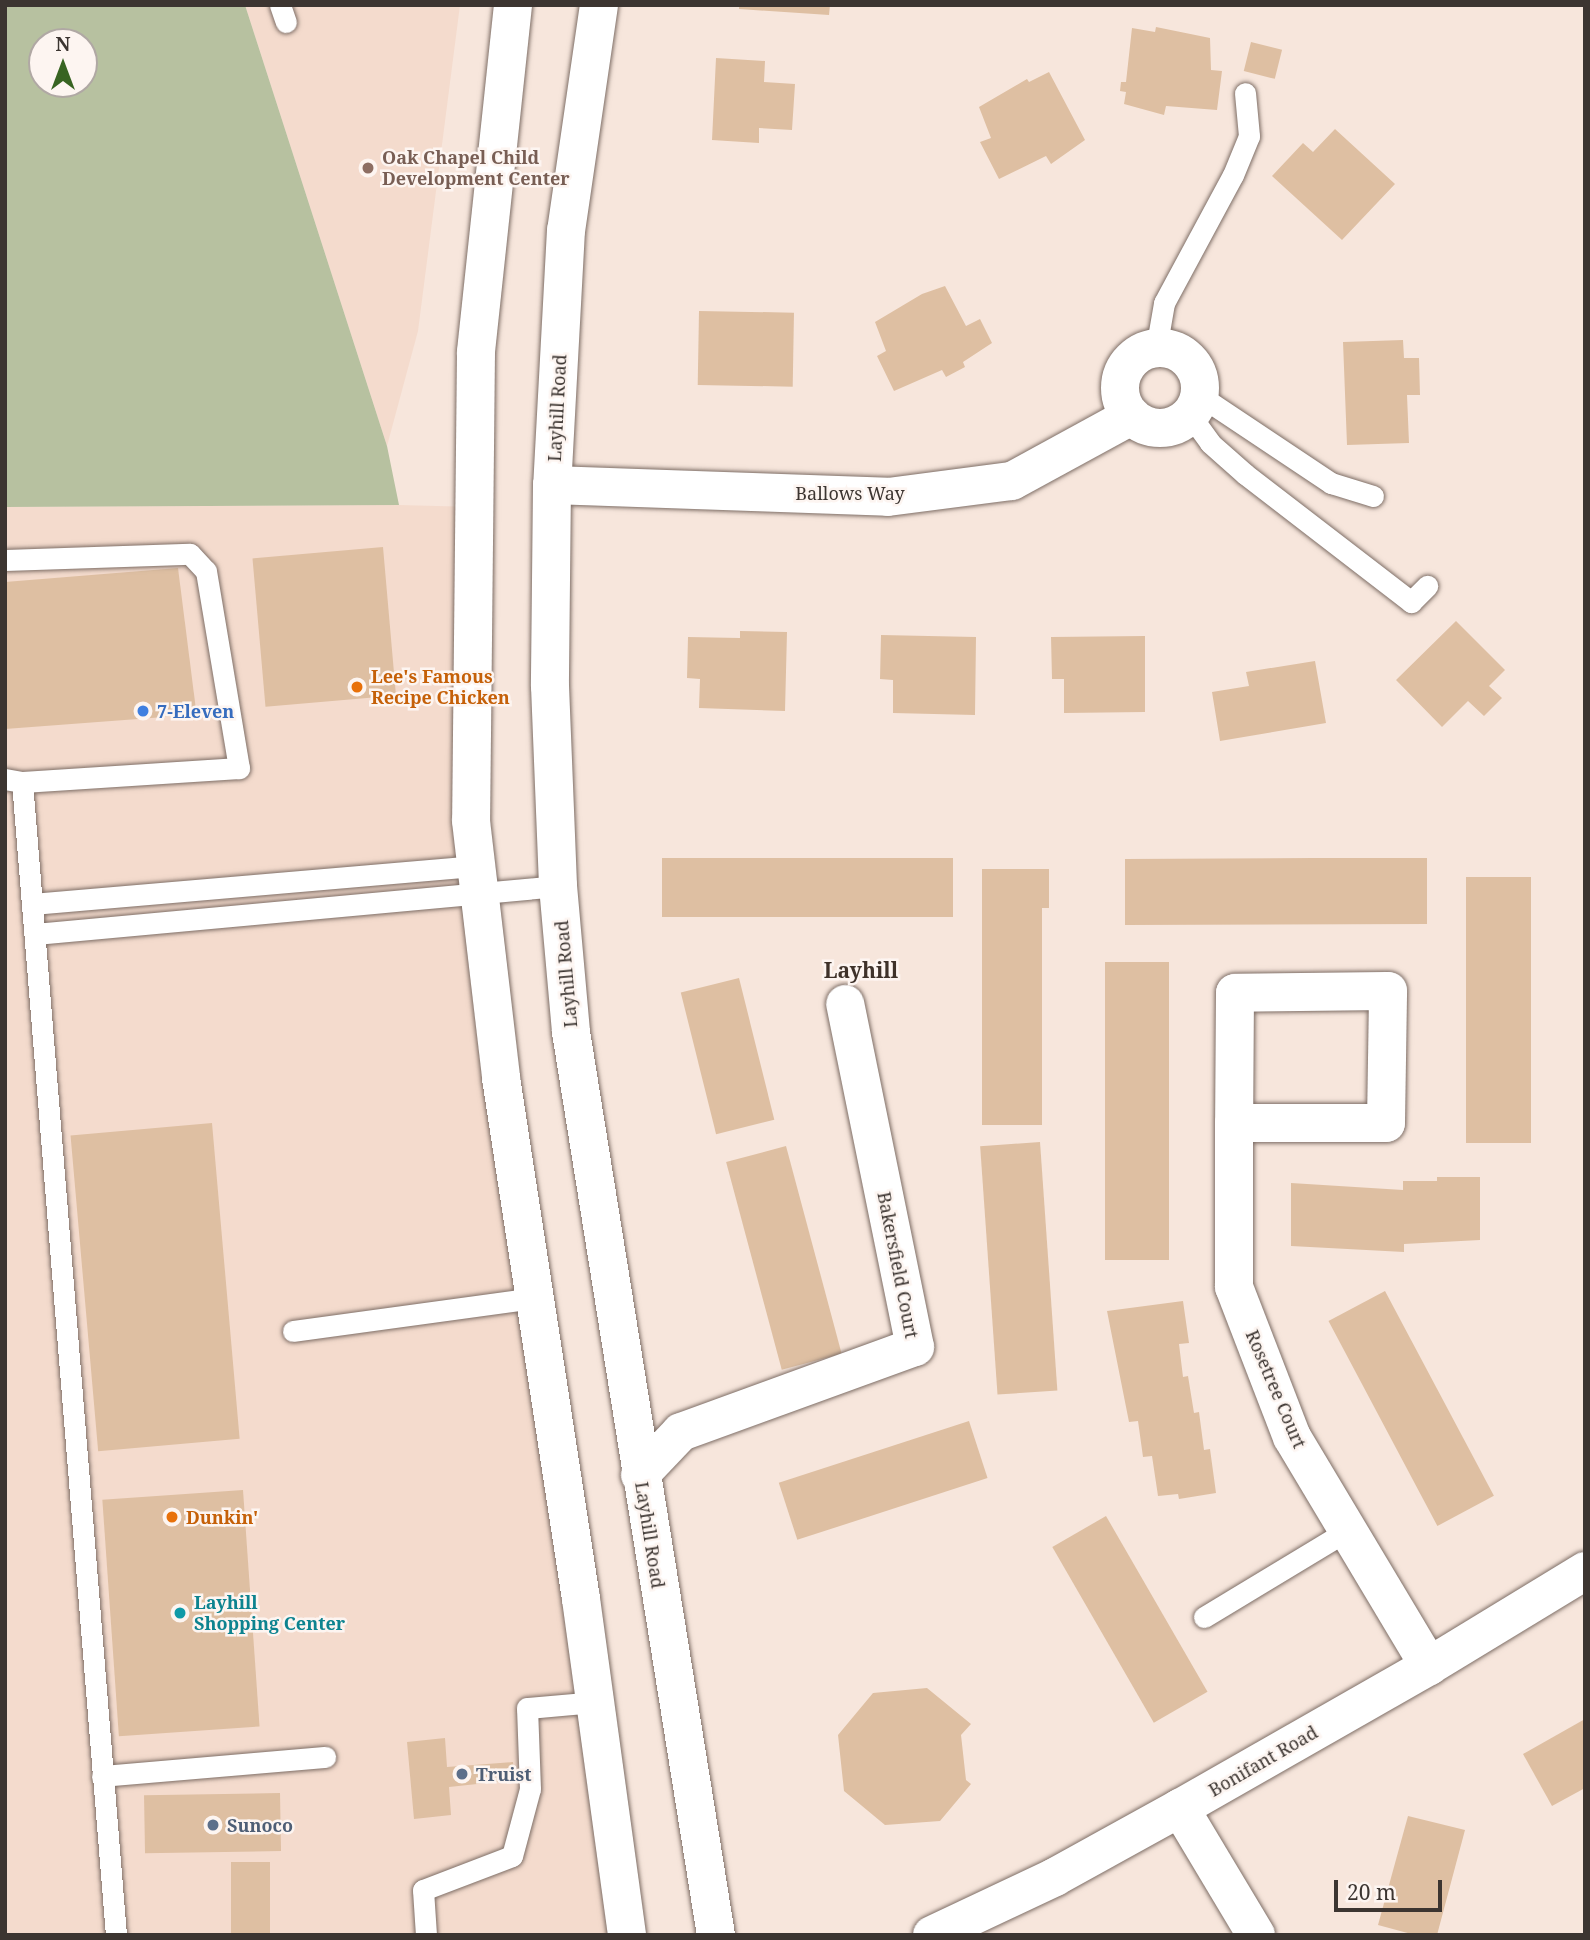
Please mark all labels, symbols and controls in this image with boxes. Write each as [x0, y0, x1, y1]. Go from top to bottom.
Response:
north arrow [28, 28, 98, 98]
text: N [56, 31, 70, 57]
place label: Oak Chapel Child Development Center [382, 147, 570, 190]
marker: Oak Chapel Child Development Center [360, 160, 376, 176]
street label: Layhill Road [543, 354, 571, 462]
street label: Ballows Way [795, 482, 905, 504]
place label: Lee's Famous Recipe Chicken [371, 666, 510, 708]
marker: Lee's Famous Recipe Chicken [349, 679, 365, 695]
place label: 7-Eleven [157, 700, 234, 722]
marker: 7-Eleven [135, 703, 151, 719]
street label: Layhill Road [551, 919, 581, 1029]
district label: Layhill [824, 957, 898, 983]
street label: Bakersfield Court [873, 1190, 923, 1340]
street label: Rosetree Court [1241, 1327, 1311, 1451]
street label: Layhill Road [631, 1480, 669, 1590]
place label: Dunkin' [186, 1506, 258, 1528]
marker: Dunkin' [164, 1509, 180, 1525]
place label: Layhill Shopping Center [194, 1592, 345, 1634]
marker: Layhill Shopping Center [172, 1605, 188, 1621]
street label: Bonifant Road [1205, 1721, 1321, 1801]
place label: Truist [476, 1763, 531, 1785]
marker: Truist [454, 1766, 470, 1782]
place label: Sunoco [227, 1814, 293, 1836]
marker: Sunoco [205, 1817, 221, 1833]
scale bar [1338, 1867, 1446, 1911]
text: 20 m [1347, 1878, 1396, 1906]

